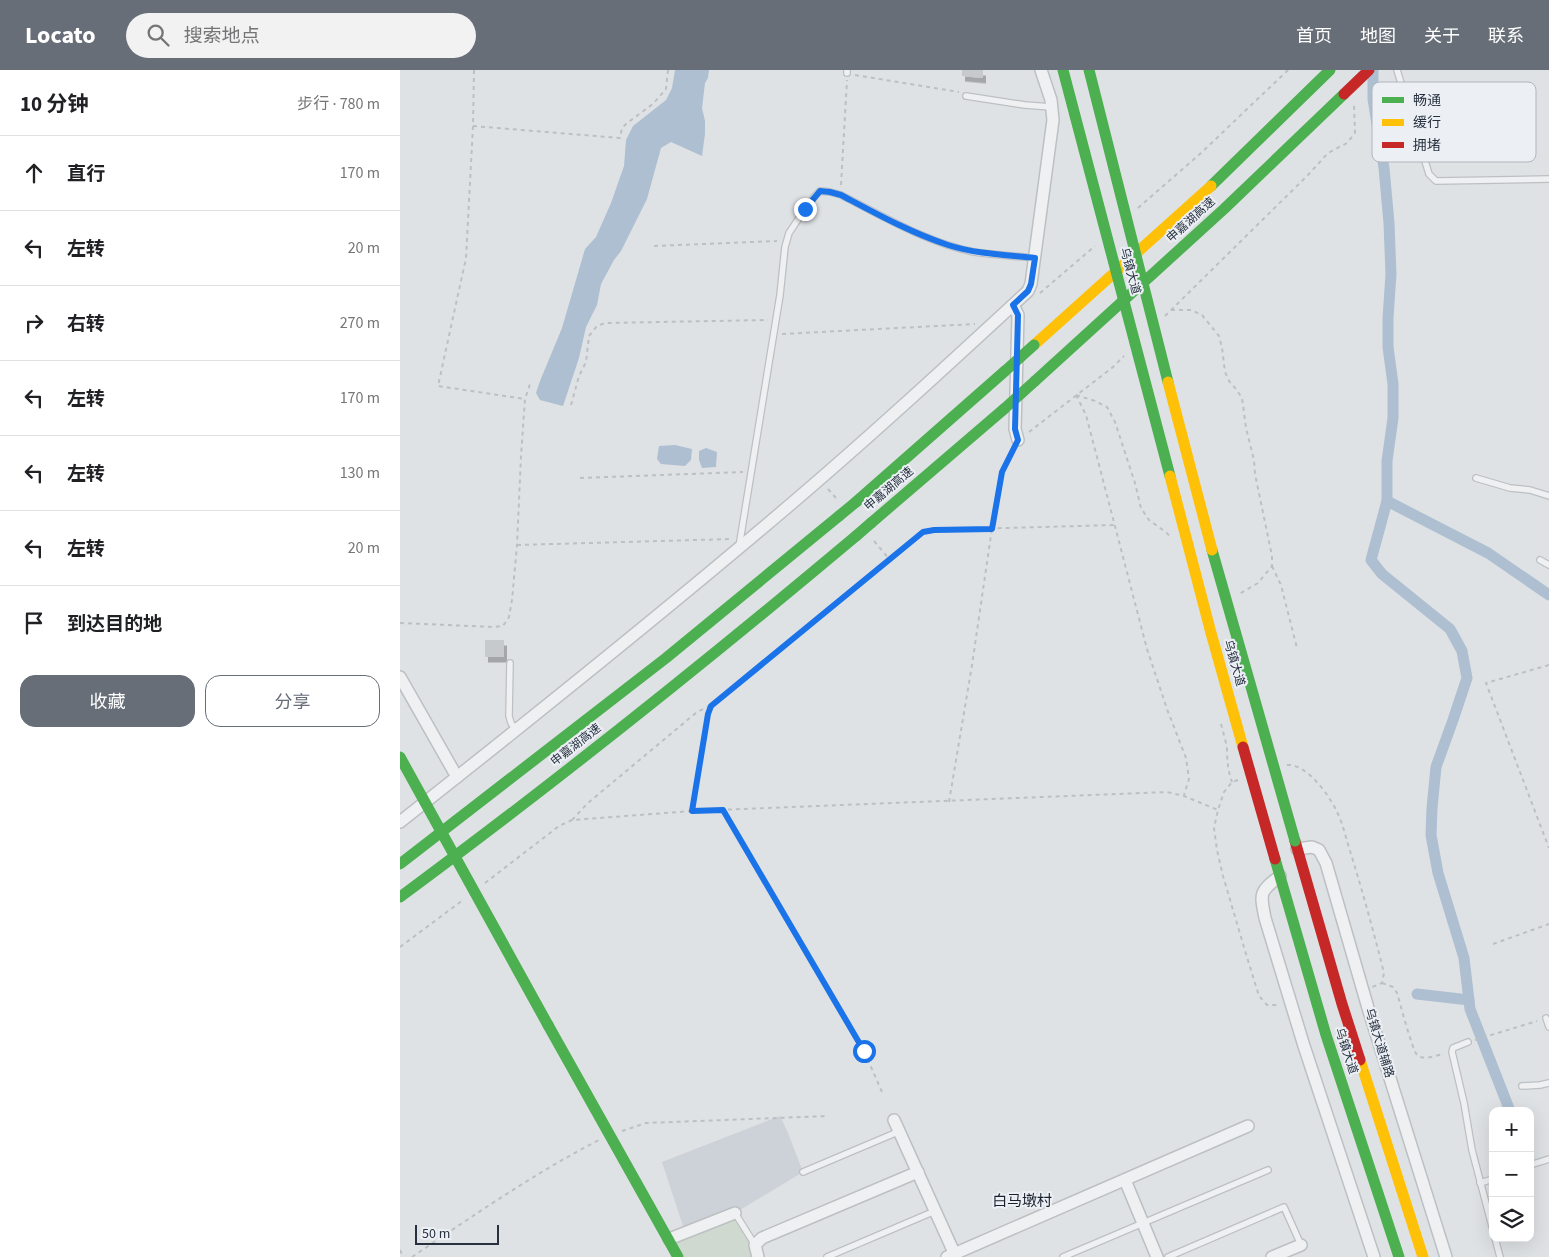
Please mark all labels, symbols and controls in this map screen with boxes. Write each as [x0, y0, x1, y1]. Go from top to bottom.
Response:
search box [126, 13, 476, 58]
text: Locato [25, 18, 96, 53]
icon: search [144, 21, 172, 49]
text: 搜索地点 [184, 23, 260, 50]
text: 首页 [1296, 24, 1332, 49]
text: 地图 [1360, 24, 1396, 49]
text: 关于 [1424, 24, 1460, 49]
text: 联系 [1488, 24, 1524, 49]
legend [1372, 82, 1536, 162]
text: 10 分钟 [20, 89, 88, 119]
text: 畅通 [1413, 91, 1441, 111]
text: 步行 · 780 m [297, 93, 380, 115]
text: 缓行 [1413, 113, 1441, 133]
text: 拥堵 [1413, 136, 1441, 156]
icon: ahead [20, 159, 48, 187]
text: 直行 [67, 161, 105, 188]
text: 170 m [340, 162, 380, 184]
street label: 申嘉湖高速 [1163, 194, 1219, 246]
route end [794, 198, 817, 221]
icon: left [20, 234, 48, 262]
text: 左转 [67, 236, 105, 263]
text: 20 m [348, 237, 380, 259]
street label: 乌镇大道 [1116, 246, 1144, 296]
icon: right [20, 309, 48, 337]
text: 右转 [67, 311, 105, 338]
text: 270 m [340, 312, 380, 334]
icon: left [20, 384, 48, 412]
text: 左转 [67, 386, 105, 413]
text: 170 m [340, 387, 380, 409]
icon: left [20, 459, 48, 487]
text: 左转 [67, 461, 105, 488]
text: 130 m [340, 462, 380, 484]
street label: 申嘉湖高速 [861, 463, 917, 515]
icon: left [20, 534, 48, 562]
text: 左转 [67, 536, 105, 563]
text: 20 m [348, 537, 380, 559]
icon: arrive [20, 609, 48, 637]
text: 到达目的地 [67, 611, 162, 638]
street label: 乌镇大道 [1219, 638, 1249, 688]
button: 收藏 [20, 675, 195, 727]
button: 分享 [205, 675, 380, 727]
street label: 申嘉湖高速 [547, 720, 605, 770]
street label: 乌镇大道辅路 [1360, 1006, 1398, 1080]
street label: 乌镇大道 [1330, 1026, 1362, 1076]
route start [853, 1040, 876, 1063]
map controls [1489, 1107, 1534, 1242]
button: + [1489, 1107, 1534, 1152]
button: − [1489, 1152, 1534, 1197]
district label: 白马墩村 [992, 1191, 1052, 1212]
button: layers [1489, 1197, 1534, 1242]
scale bar [415, 1222, 499, 1245]
text: 50 m [422, 1224, 450, 1244]

